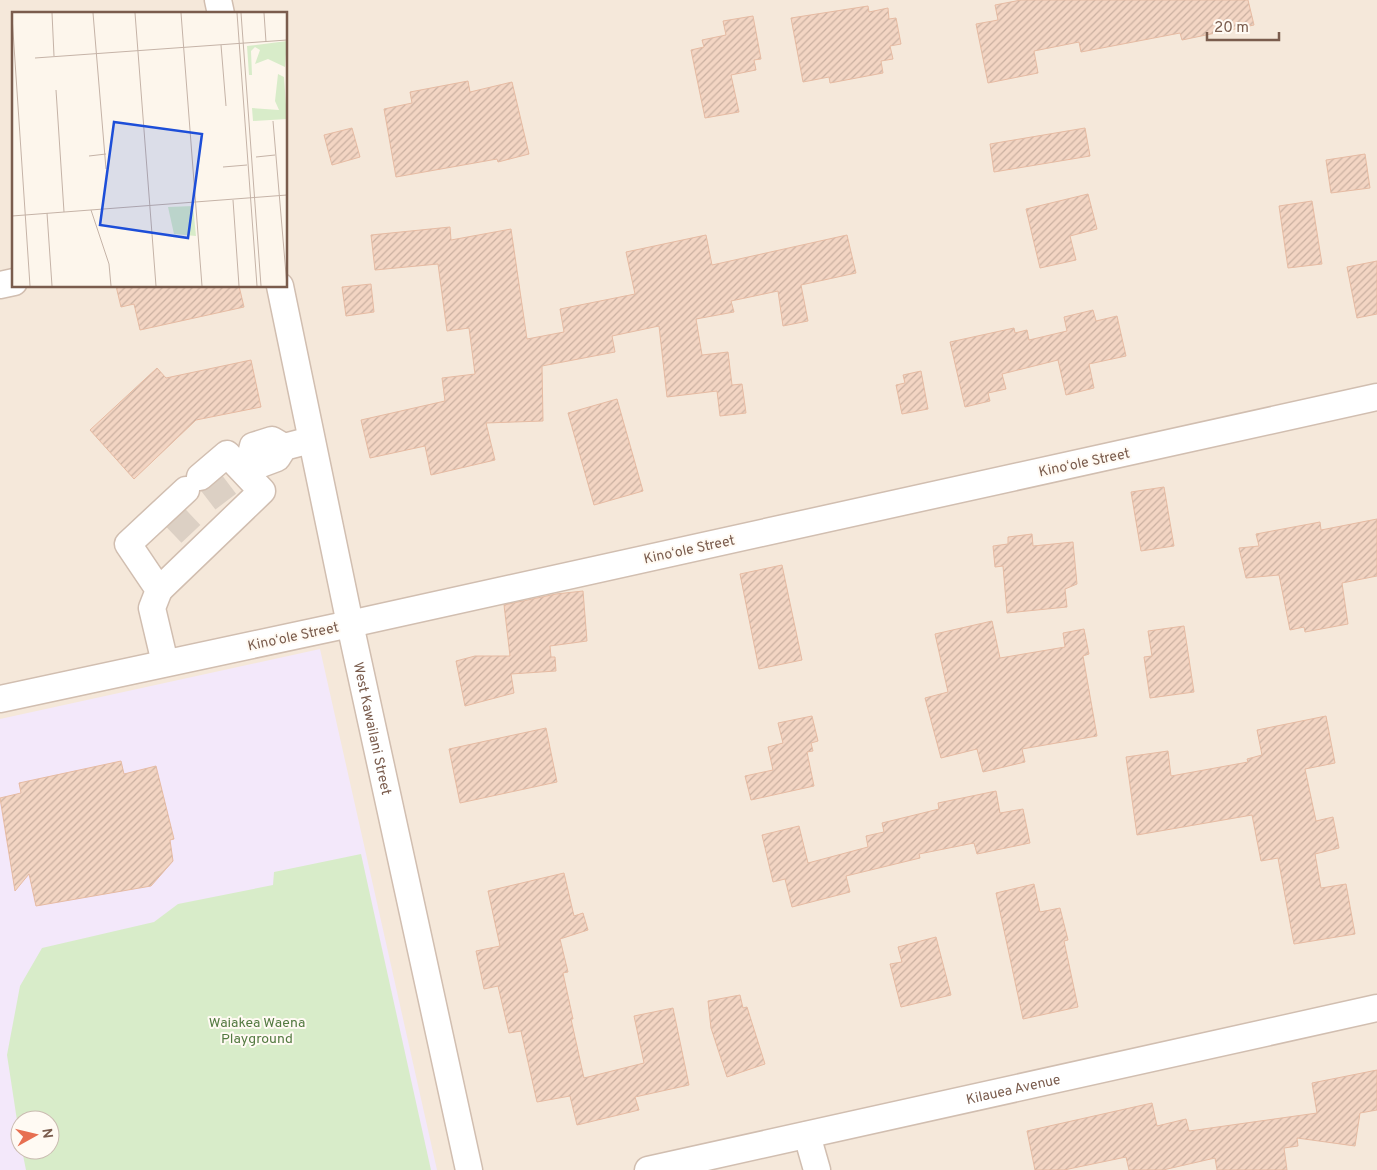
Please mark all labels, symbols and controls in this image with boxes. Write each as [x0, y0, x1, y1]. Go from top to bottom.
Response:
scale bar [1207, 10, 1280, 42]
inset map [12, 12, 288, 288]
text: 20 m [1214, 19, 1249, 38]
street label: Kinoʻole Street [1037, 446, 1131, 481]
street label: Kinoʻole Street [642, 533, 736, 568]
street label: Kinoʻole Street [246, 620, 340, 655]
street label: West Kawailani Street [349, 661, 394, 797]
park label: Waiakea Waena Playground [209, 1015, 305, 1048]
street label: Kilauea Avenue [965, 1072, 1062, 1109]
north arrow [10, 1110, 60, 1160]
text: N [37, 1127, 56, 1140]

